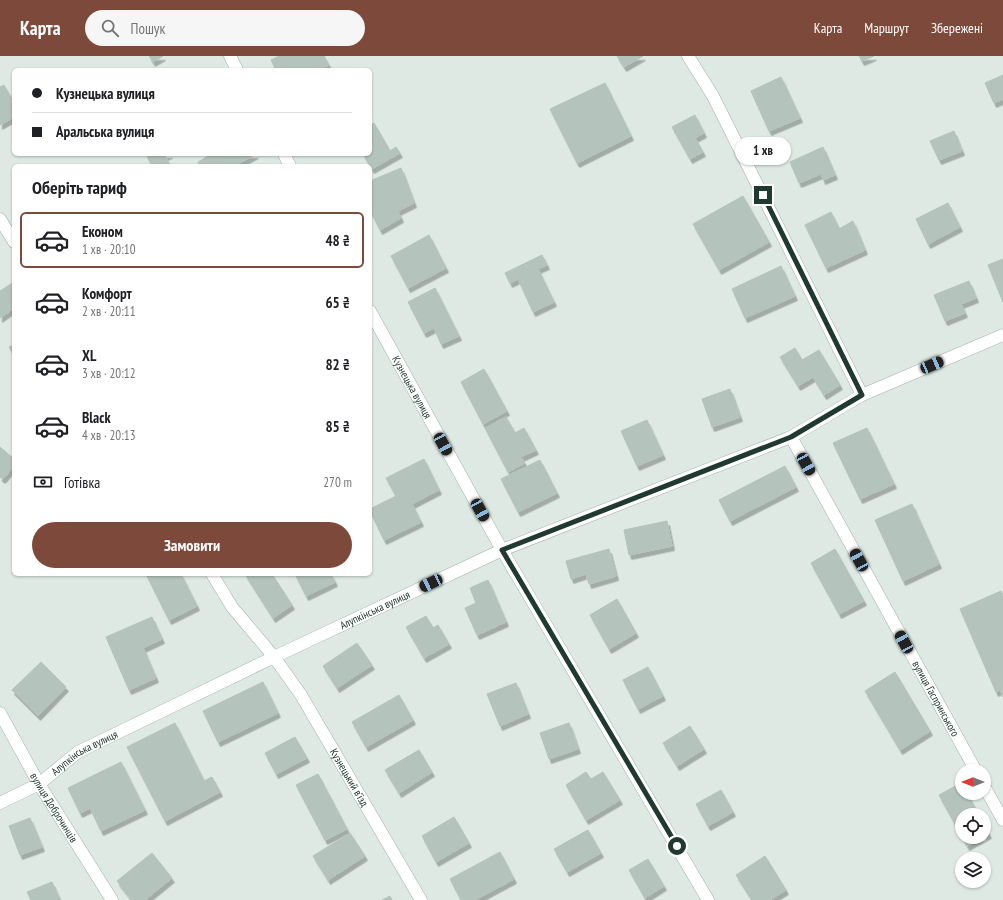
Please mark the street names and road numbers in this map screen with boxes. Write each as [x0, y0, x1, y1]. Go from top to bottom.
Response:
street label: Кузнецька вулиця [389, 353, 435, 421]
street label: Алупкінська вулиця [337, 587, 412, 632]
street label: вулиця Гаспринського [909, 658, 963, 739]
street label: Алупкінська вулиця [48, 727, 120, 778]
street label: Кузнецький в’їзд [327, 746, 372, 809]
street label: вулиця Доброчинців [27, 770, 81, 846]

